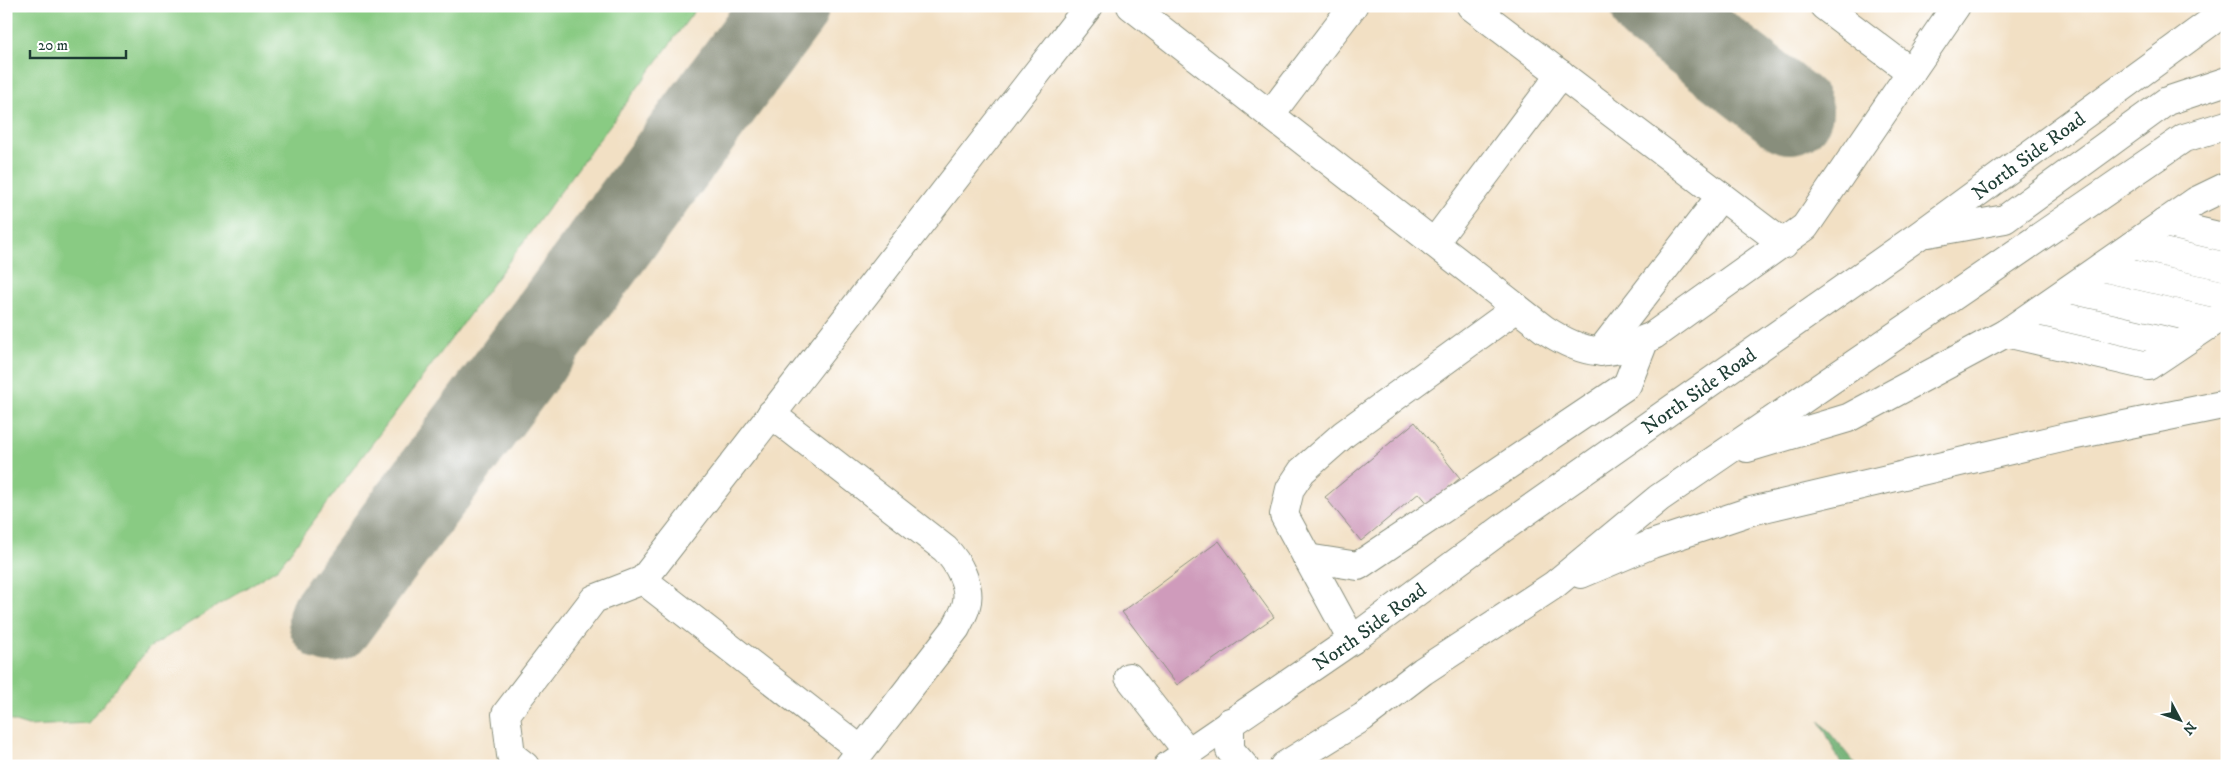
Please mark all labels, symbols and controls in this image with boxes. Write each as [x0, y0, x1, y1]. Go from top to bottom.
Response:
scale bar [30, 28, 126, 60]
text: 20 m [38, 36, 68, 55]
street label: North Side Road [1968, 107, 2091, 206]
street label: North Side Road [1637, 343, 1761, 441]
street label: North Side Road [1309, 578, 1432, 677]
north arrow [2156, 694, 2206, 744]
text: N [2178, 718, 2200, 738]

